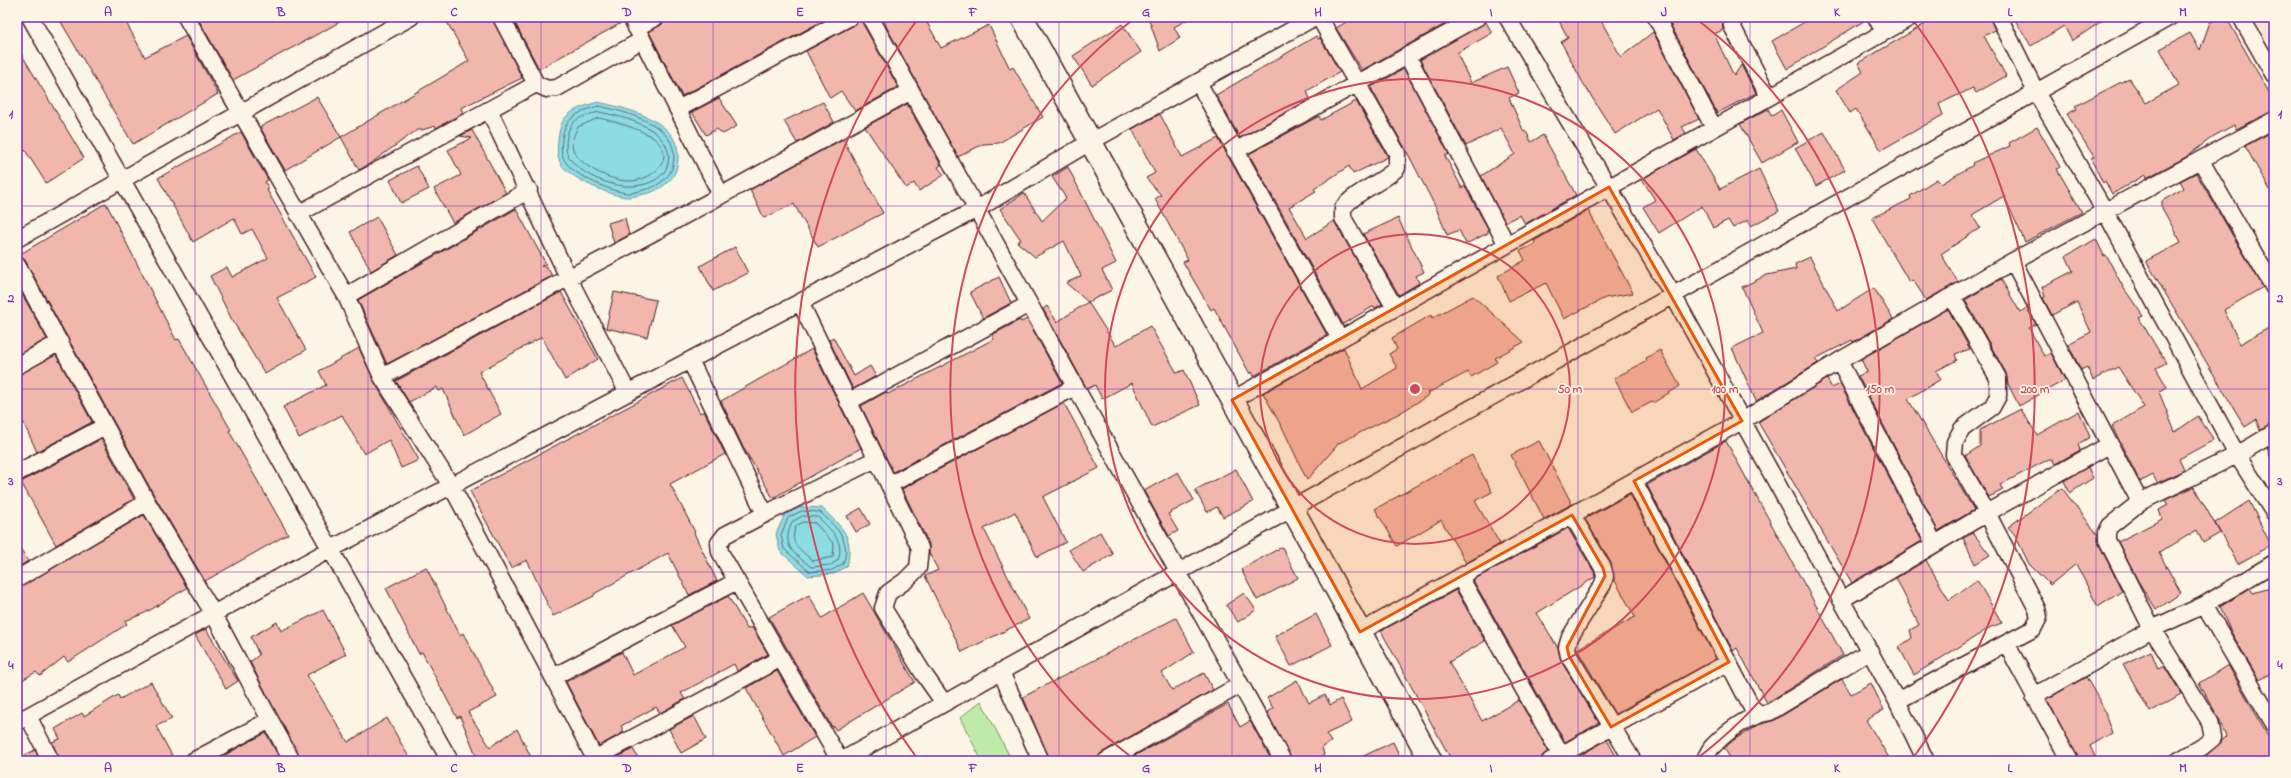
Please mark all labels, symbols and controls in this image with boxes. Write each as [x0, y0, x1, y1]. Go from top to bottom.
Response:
text: A [104, 3, 112, 22]
text: B [276, 3, 286, 22]
text: C [450, 3, 458, 22]
text: D [621, 3, 632, 22]
text: E [796, 3, 804, 22]
text: F [968, 3, 978, 22]
text: G [1142, 3, 1150, 22]
text: H [1314, 3, 1322, 22]
text: I [1489, 3, 1493, 22]
text: J [1661, 3, 1667, 22]
text: K [1834, 3, 1841, 22]
text: L [2008, 3, 2014, 22]
text: M [2179, 3, 2187, 22]
text: 1 [9, 105, 14, 124]
text: 1 [2278, 105, 2283, 124]
text: 2 [7, 289, 15, 308]
text: 2 [2276, 289, 2284, 308]
text: 50 m [1558, 381, 1583, 399]
text: 100 m [1712, 381, 1739, 399]
text: 150 m [1866, 381, 1895, 399]
text: 200 m [2020, 381, 2050, 399]
centre of rings [1408, 382, 1422, 396]
text: 3 [7, 472, 14, 491]
text: 3 [2276, 472, 2283, 491]
text: 4 [7, 656, 14, 675]
text: 4 [2276, 656, 2283, 675]
text: A [104, 759, 112, 778]
text: B [276, 759, 286, 778]
text: C [450, 759, 458, 778]
text: D [621, 759, 632, 778]
text: E [796, 759, 804, 778]
text: F [968, 759, 978, 778]
text: G [1142, 759, 1150, 778]
text: H [1314, 759, 1322, 778]
text: I [1489, 759, 1493, 778]
text: J [1661, 759, 1667, 778]
text: K [1834, 759, 1841, 778]
text: L [2008, 759, 2014, 778]
text: M [2179, 759, 2187, 778]

